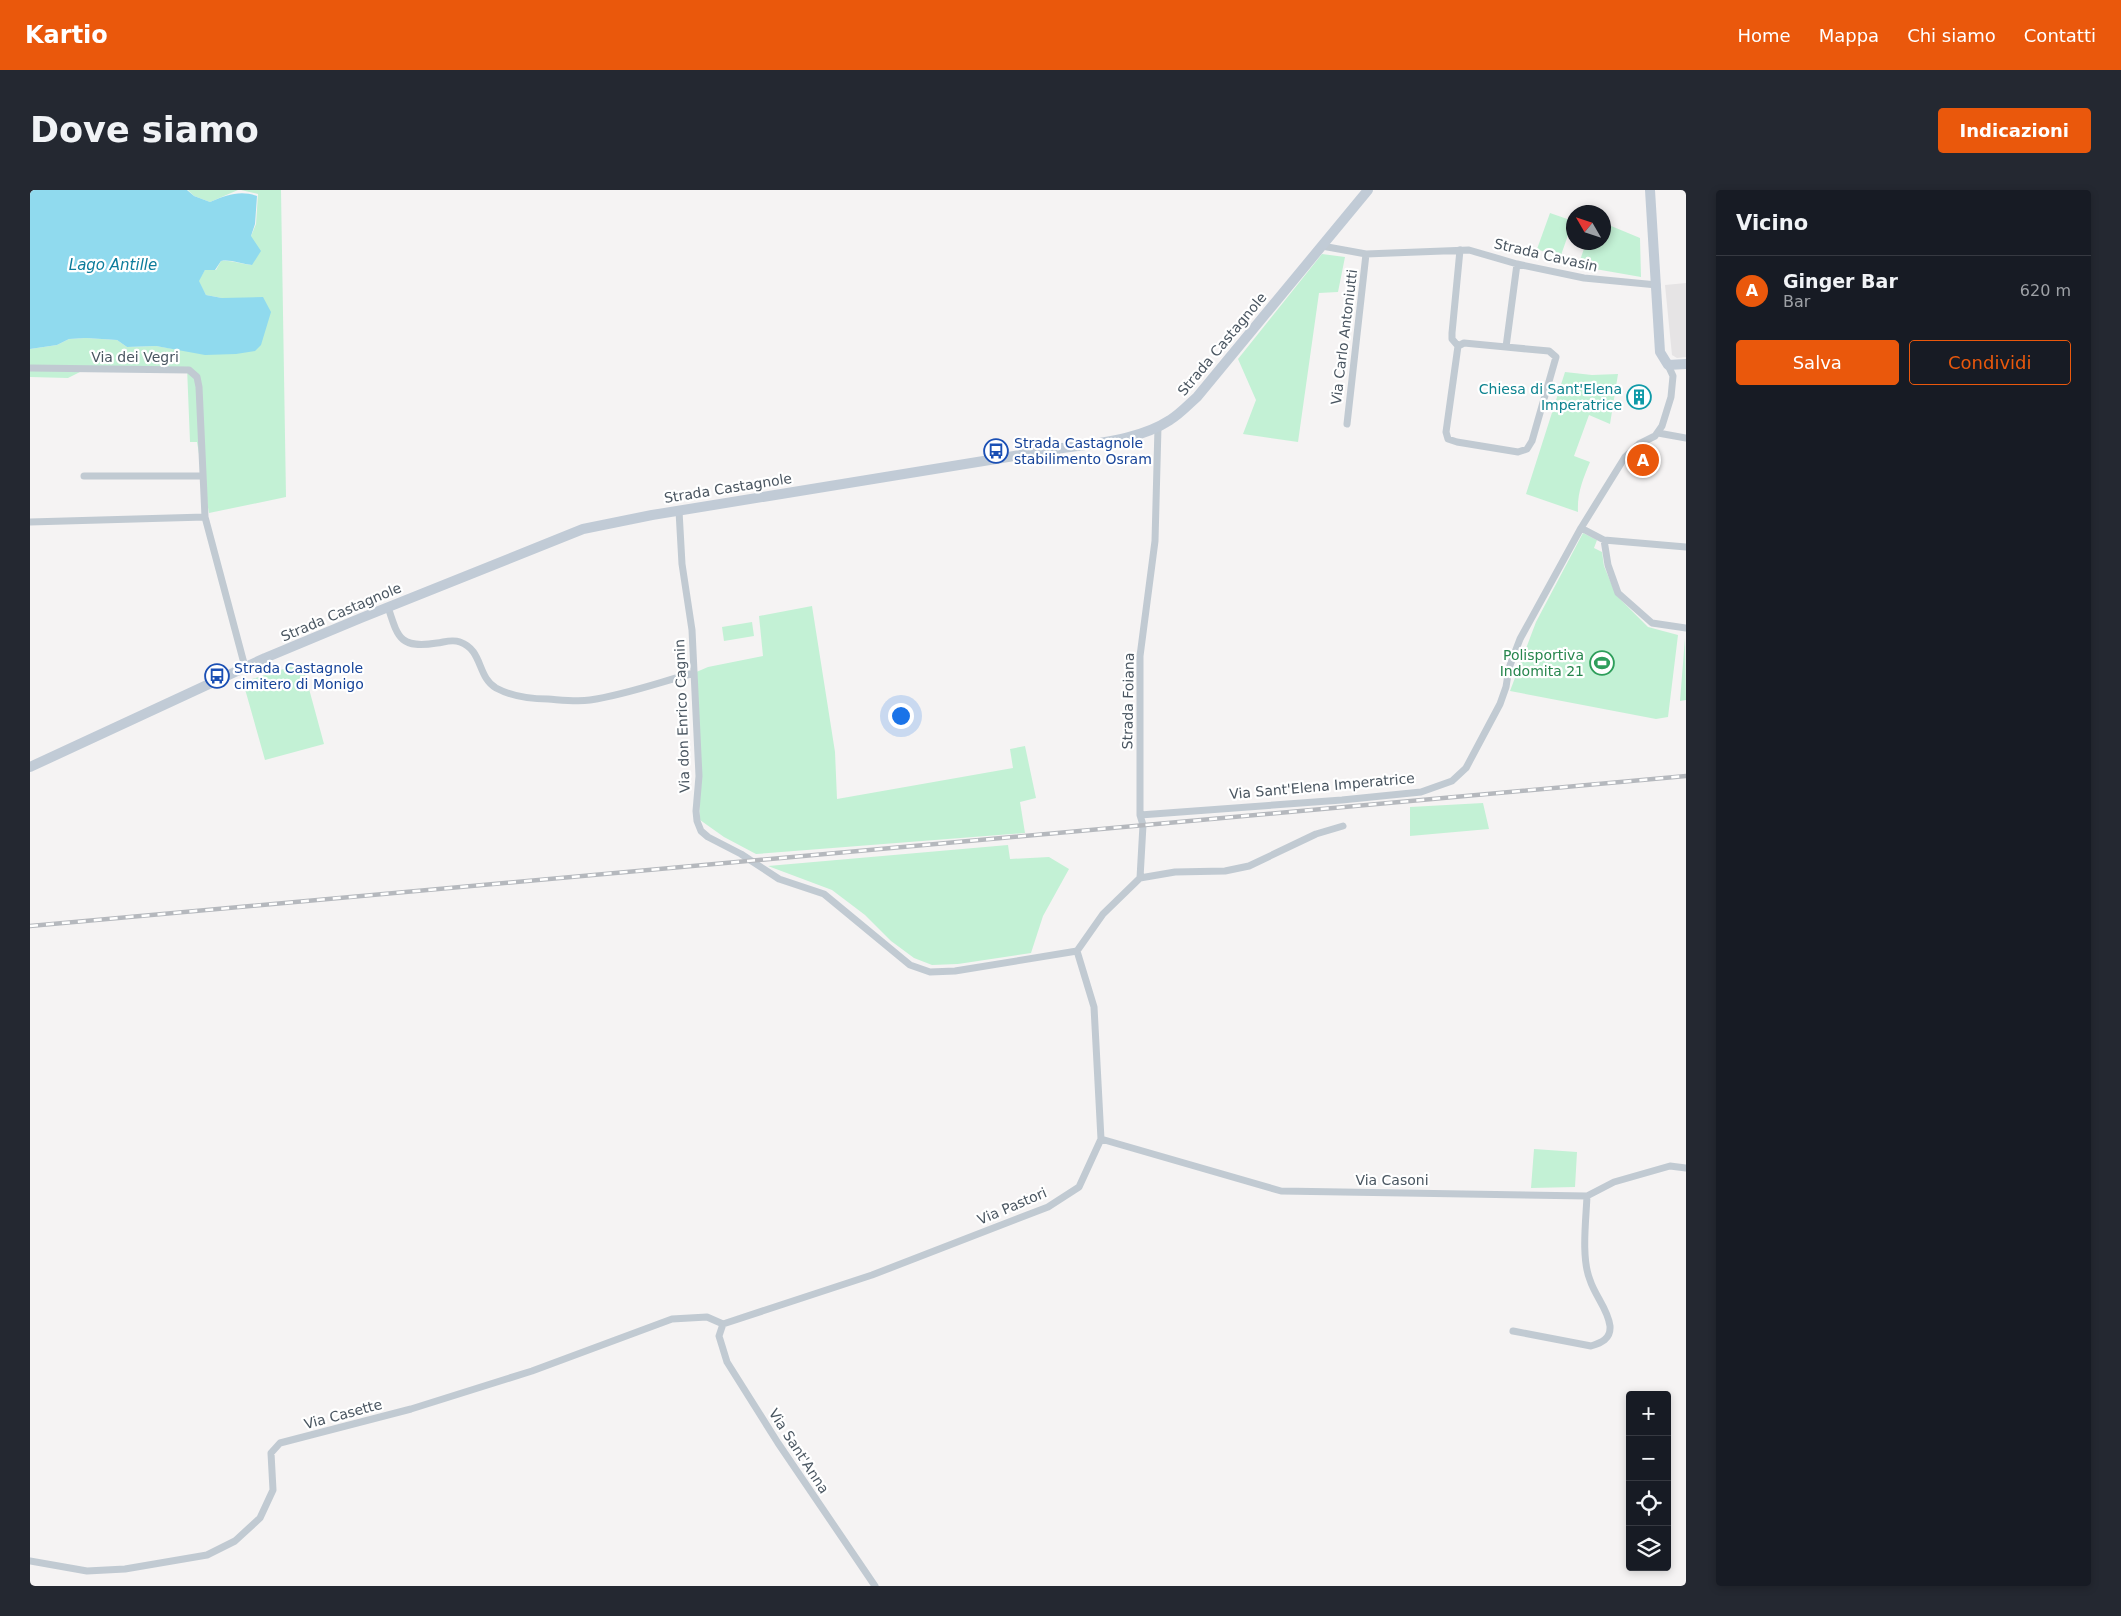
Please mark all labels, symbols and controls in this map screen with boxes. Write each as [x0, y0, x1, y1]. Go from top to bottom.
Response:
text: Kartio [25, 21, 108, 49]
text: Home [1738, 25, 1791, 46]
text: Mappa [1819, 25, 1879, 46]
text: Chi siamo [1907, 25, 1996, 46]
text: Contatti [2024, 25, 2096, 46]
button: Indicazioni [1938, 108, 2091, 153]
text: Dove siamo [30, 110, 259, 150]
north arrow [1566, 205, 1611, 250]
text: Vicino [1736, 211, 1808, 235]
street label: Strada Cavasin [1493, 235, 1599, 275]
water label: Lago Antille [69, 256, 157, 274]
street label: Via Carlo Antoniutti [1328, 268, 1360, 406]
text: Ginger Bar [1783, 270, 1898, 292]
text: A [1746, 281, 1758, 300]
text: 620 m [2020, 281, 2071, 300]
street label: Strada Castagnole [1174, 289, 1270, 399]
text: Bar [1783, 292, 1810, 311]
button: Salva [1736, 340, 1899, 385]
button: Condividi [1909, 340, 2071, 385]
street label: Via dei Vegri [91, 349, 179, 365]
place label: Chiesa di Sant'Elena Imperatrice [1479, 381, 1622, 413]
building icon: Chiesa di Sant'Elena Imperatrice [1626, 384, 1652, 410]
place label: Strada Castagnole stabilimento Osram [1014, 435, 1152, 467]
bus stop icon: Strada Castagnole stabilimento Osram [983, 438, 1009, 464]
pin: A [1627, 441, 1659, 479]
street label: Strada Castagnole [663, 470, 793, 506]
street label: Strada Castagnole [278, 579, 404, 645]
street label: Via don Enrico Cagnin [671, 639, 693, 793]
place label: Polisportiva Indomita 21 [1500, 647, 1584, 679]
sports icon: Polisportiva Indomita 21 [1589, 650, 1615, 676]
street label: Strada Foiana [1119, 653, 1137, 749]
place label: Strada Castagnole cimitero di Monigo [234, 660, 364, 692]
bus stop icon: Strada Castagnole cimitero di Monigo [204, 663, 230, 689]
your location [888, 703, 914, 729]
street label: Via Sant'Elena Imperatrice [1229, 770, 1415, 802]
street label: Via Casoni [1355, 1172, 1429, 1188]
street label: Via Pastori [975, 1184, 1049, 1228]
map controls [1626, 1391, 1671, 1571]
button: + [1626, 1391, 1671, 1436]
street label: Via Casette [302, 1396, 384, 1432]
street label: Via Sant'Anna [766, 1406, 832, 1496]
button: − [1626, 1436, 1671, 1481]
button: locate [1626, 1481, 1671, 1526]
button: layers [1626, 1526, 1671, 1571]

